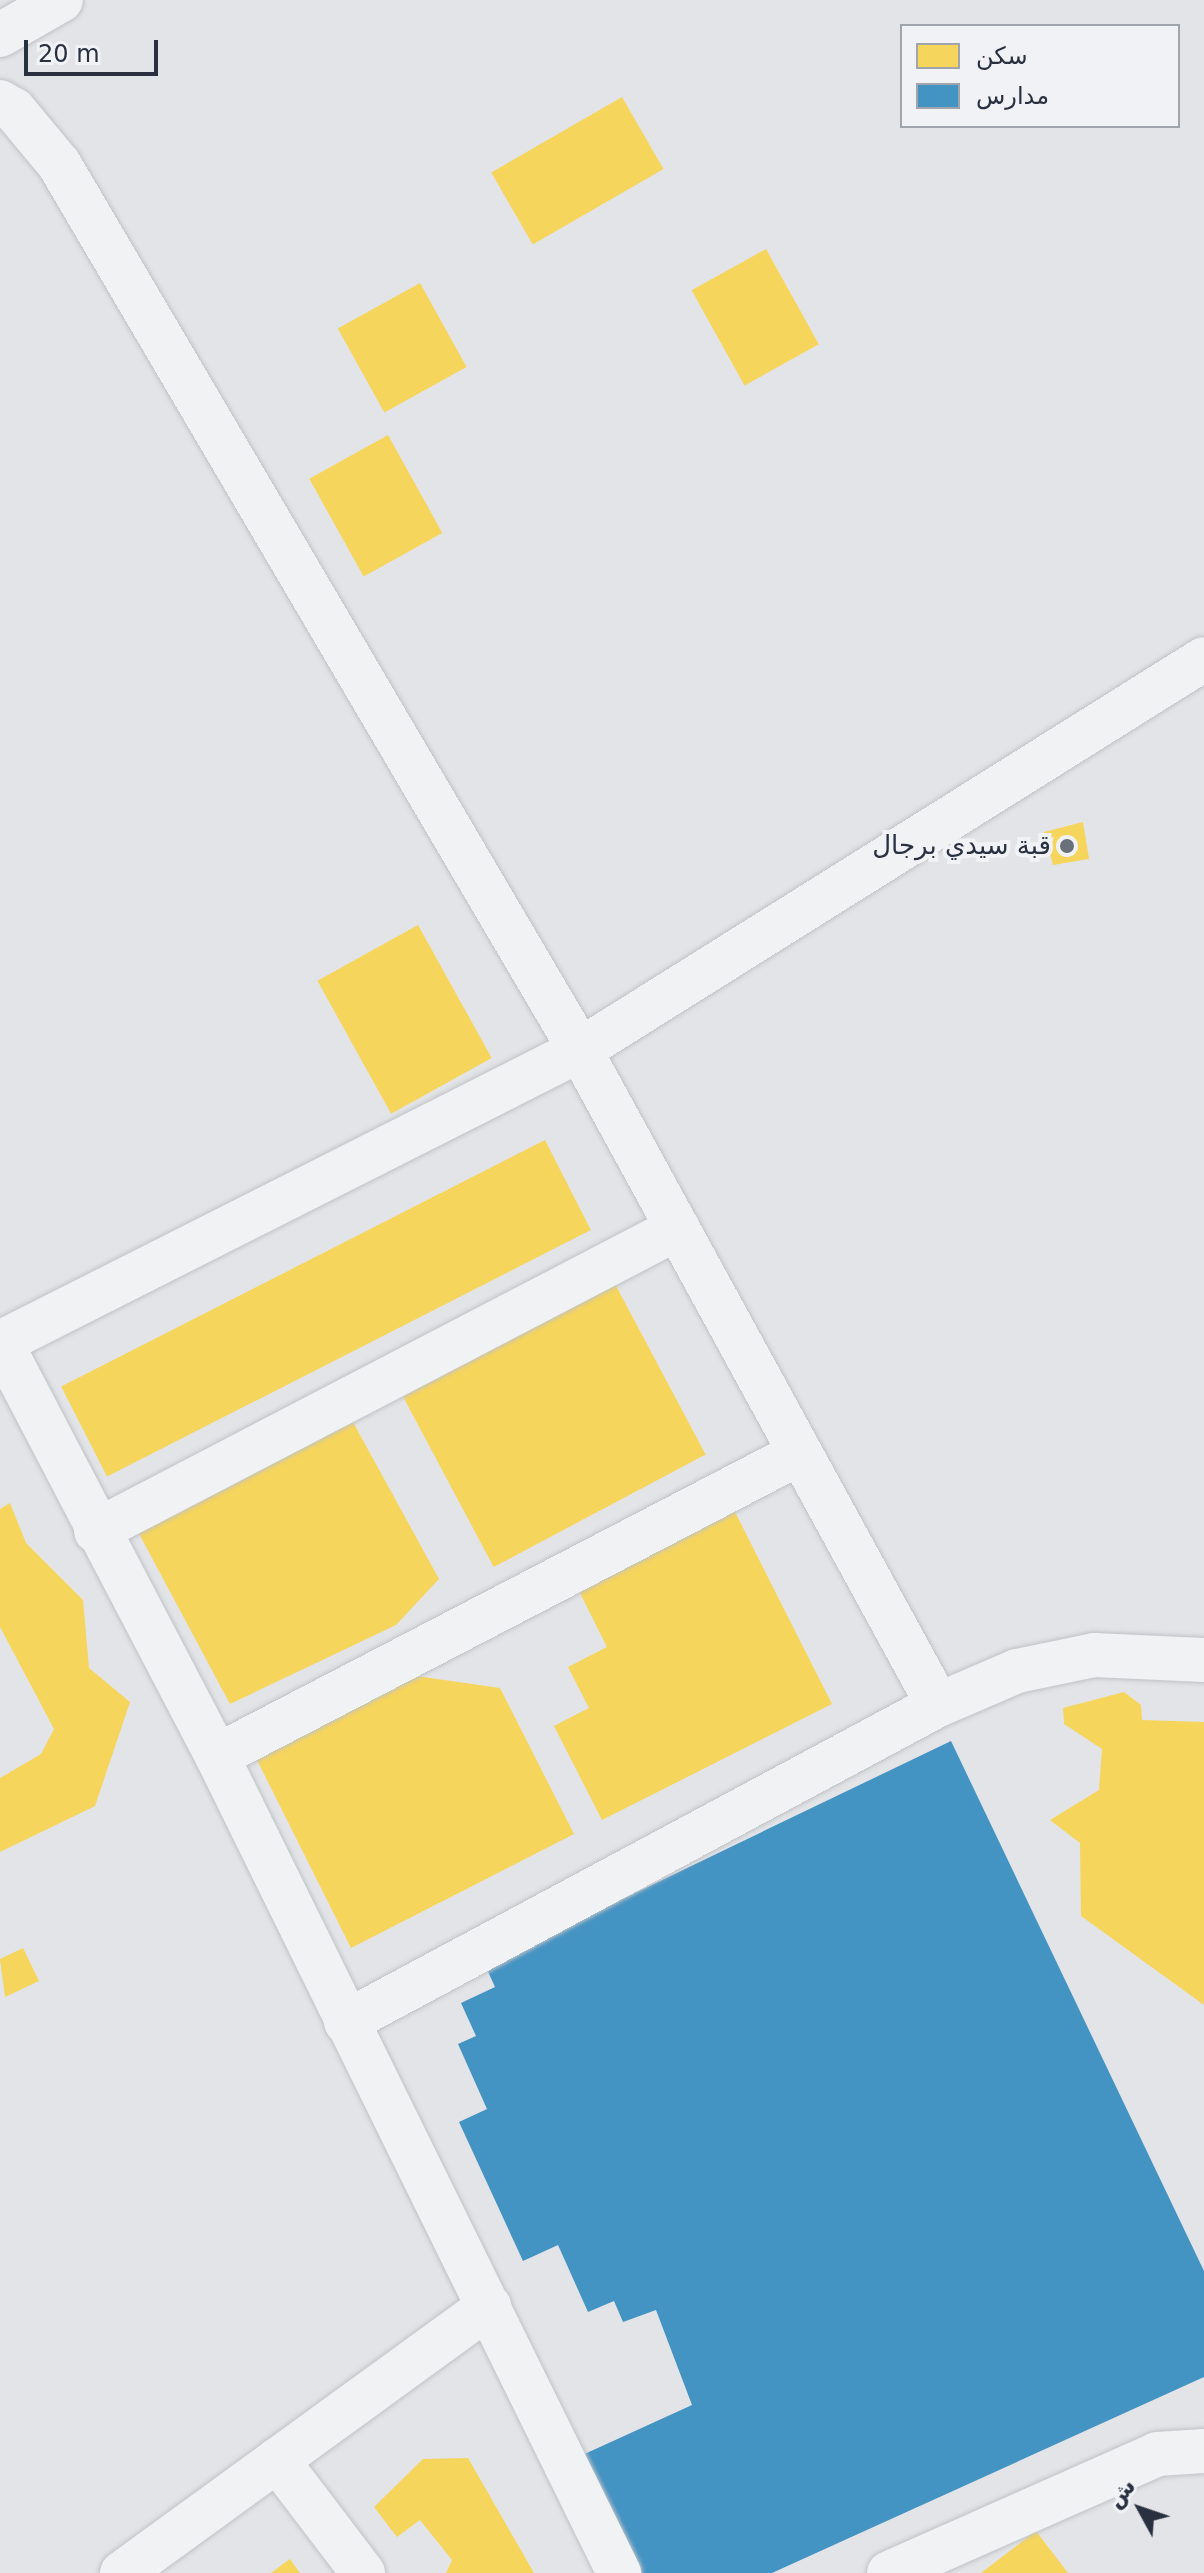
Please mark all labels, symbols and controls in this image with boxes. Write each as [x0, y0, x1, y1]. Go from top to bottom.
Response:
scale bar [28, 24, 162, 74]
legend [900, 24, 1180, 128]
text: 20 m [38, 40, 100, 68]
text: سكن [976, 42, 1028, 70]
text: مدارس [976, 82, 1049, 110]
place label: قبة سيدي برجال [872, 830, 1051, 862]
marker: قبة سيدي برجال [1058, 837, 1076, 855]
north arrow [1100, 2469, 1180, 2549]
text: ش [1102, 2474, 1141, 2513]

